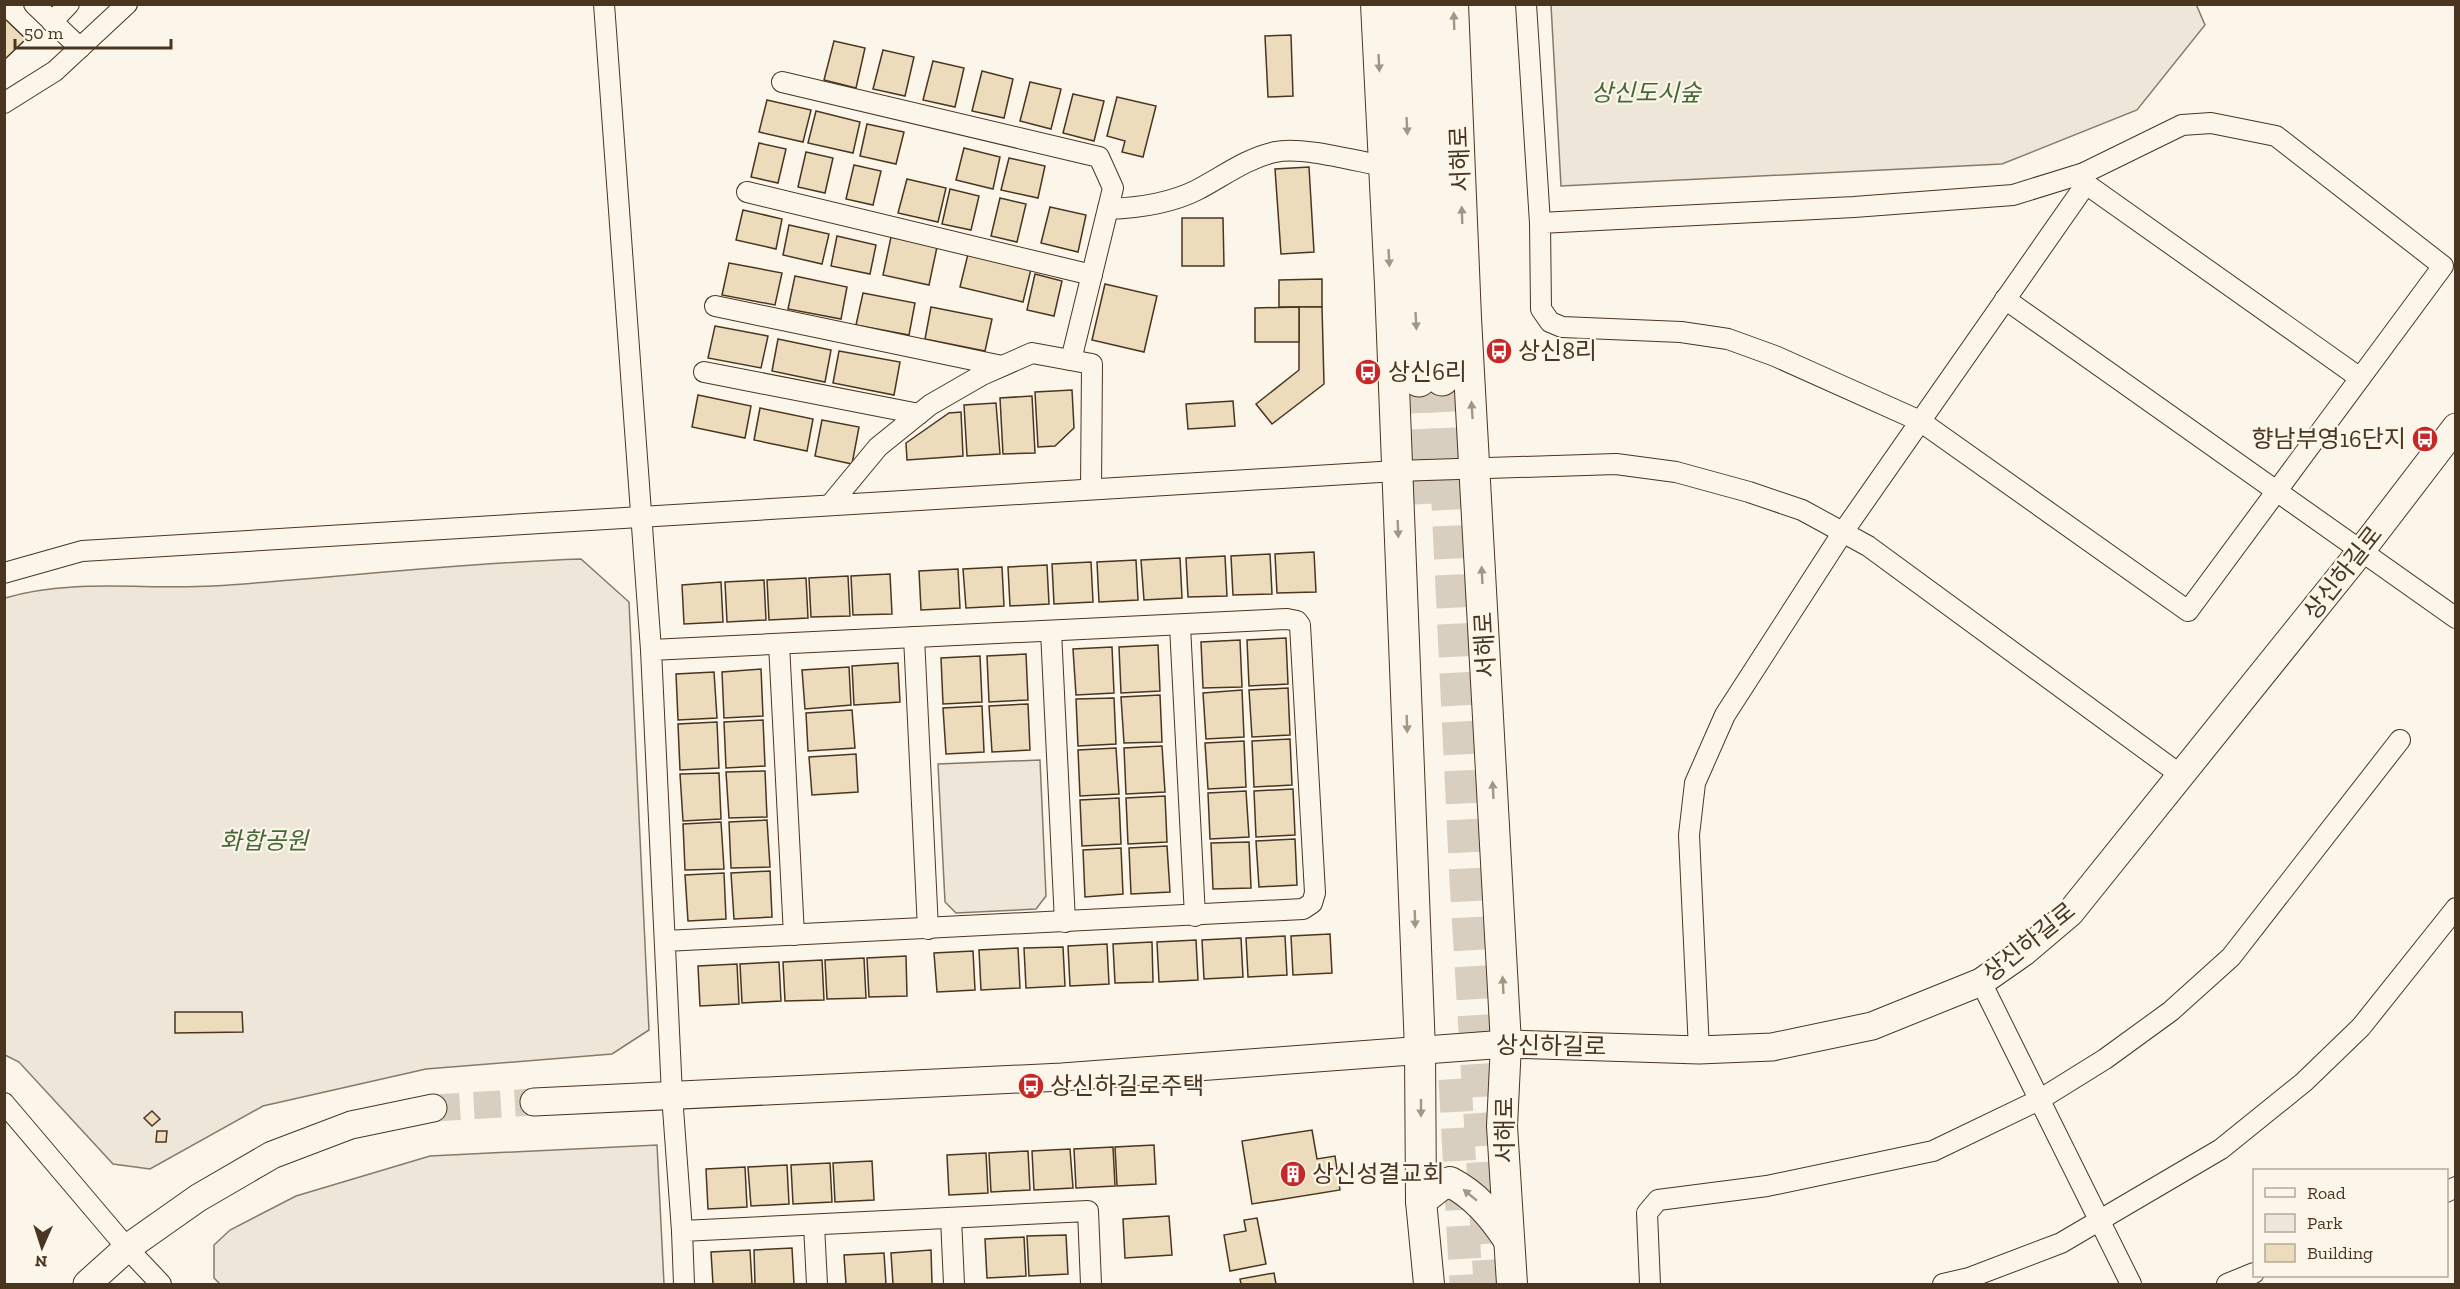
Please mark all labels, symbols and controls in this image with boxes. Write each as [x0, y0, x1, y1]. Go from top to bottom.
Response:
one-way arrow [1449, 11, 1459, 30]
scale bar [15, 12, 171, 50]
text: 50 m [24, 22, 64, 44]
one-way arrow [1374, 53, 1383, 72]
park label: 상신도시숲 [1591, 78, 1703, 107]
one-way arrow [1403, 116, 1412, 135]
street label: 서해로 [1444, 125, 1475, 193]
one-way arrow [1458, 206, 1467, 225]
one-way arrow [1384, 248, 1393, 267]
one-way arrow [1412, 311, 1421, 330]
bus stop icon: 상신8리 [1484, 336, 1514, 366]
place label: 상신8리 [1518, 336, 1597, 365]
bus stop icon: 상신6리 [1353, 357, 1383, 387]
place label: 상신6리 [1388, 357, 1467, 386]
one-way arrow [1468, 401, 1477, 420]
place label: 향남부영16단지 [2252, 424, 2406, 453]
bus stop icon: 향남부영16단지 [2410, 424, 2440, 454]
one-way arrow [1394, 520, 1403, 539]
street label: 상신하길로 [2297, 520, 2388, 625]
one-way arrow [1477, 565, 1486, 584]
street label: 서해로 [1468, 611, 1501, 679]
one-way arrow [1402, 714, 1411, 733]
one-way arrow [1488, 781, 1498, 800]
park label: 화합공원 [220, 826, 310, 855]
street label: 상신하길로 [1977, 896, 2081, 988]
one-way arrow [1410, 909, 1419, 928]
one-way arrow [1499, 976, 1508, 995]
street label: 상신하길로 [1496, 1030, 1606, 1061]
bus stop icon: 상신하길로주택 [1016, 1071, 1046, 1101]
place label: 상신하길로주택 [1050, 1071, 1205, 1100]
street label: 서해로 [1490, 1097, 1519, 1163]
one-way arrow [1416, 1099, 1426, 1118]
building icon: 상신성결교회 [1278, 1159, 1308, 1189]
place label: 상신성결교회 [1312, 1159, 1444, 1188]
legend [2253, 1169, 2448, 1277]
text: Road [2307, 1182, 2346, 1204]
one-way arrow [1462, 1189, 1478, 1202]
text: Park [2307, 1212, 2343, 1234]
north arrow [12, 1217, 72, 1277]
text: Building [2307, 1242, 2373, 1264]
text: N [35, 1252, 48, 1271]

